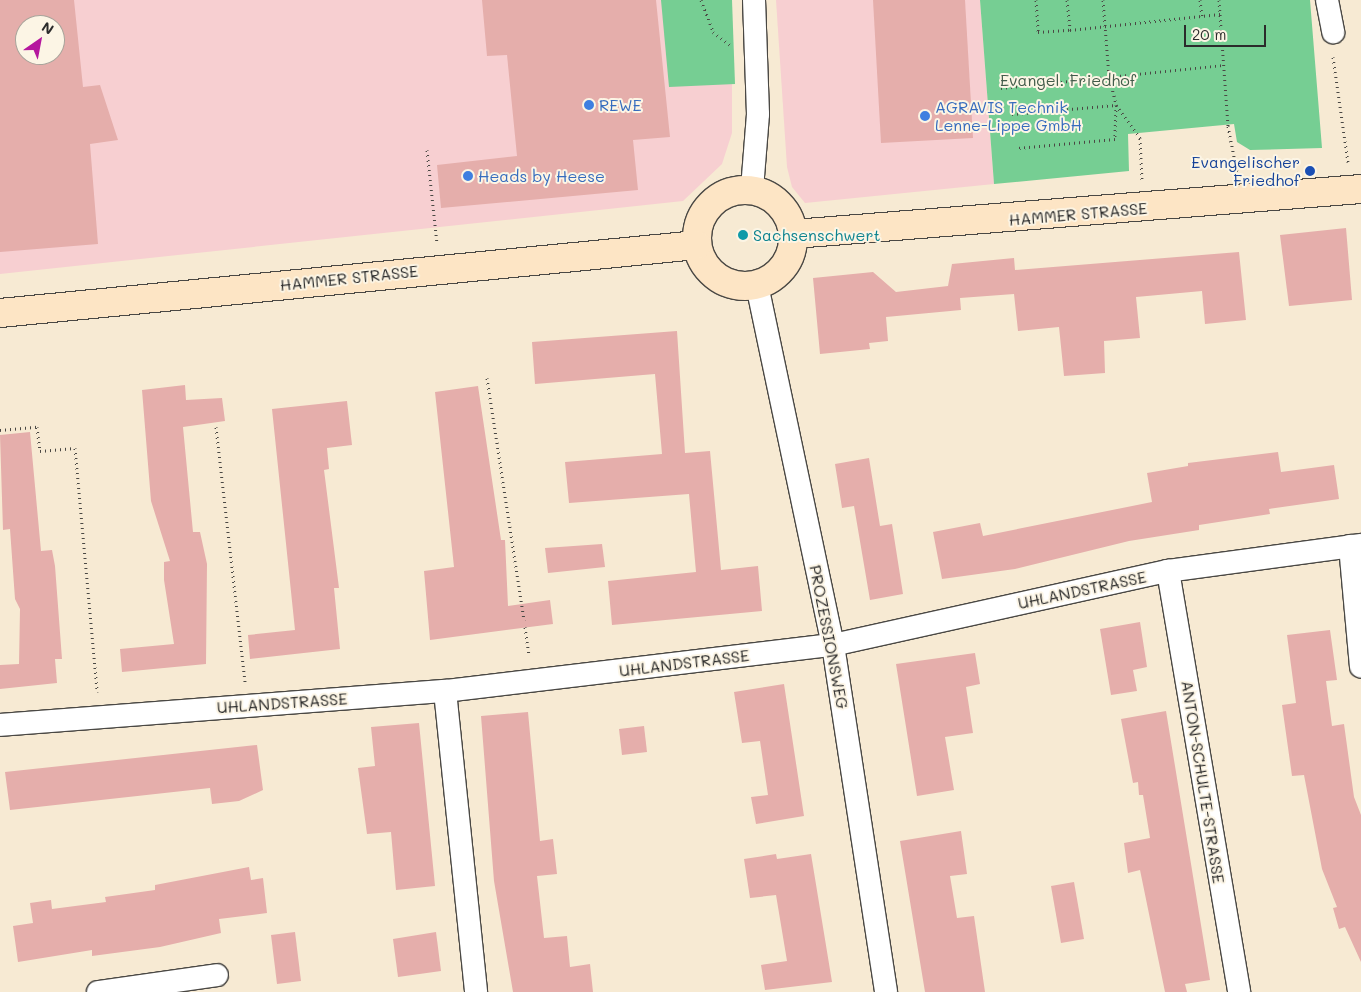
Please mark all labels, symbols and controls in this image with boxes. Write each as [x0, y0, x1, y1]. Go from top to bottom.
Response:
north arrow [15, 15, 65, 65]
scale bar [1186, 15, 1268, 47]
text: N [38, 17, 58, 39]
text: 20 m [1192, 24, 1226, 44]
park label: Evangel. Friedhof [1000, 70, 1136, 90]
place label: REWE [599, 95, 642, 115]
place label: AGRAVIS Technik Lenne-Lippe GmbH [935, 97, 1082, 135]
marker: REWE [583, 99, 595, 111]
marker: AGRAVIS Technik Lenne-Lippe GmbH [919, 110, 931, 122]
place label: Evangelischer Friedhof [1191, 152, 1300, 190]
marker: Evangelischer Friedhof [1304, 165, 1316, 177]
place label: Heads by Heese [478, 166, 605, 186]
marker: Heads by Heese [462, 170, 474, 182]
street label: HAMMER STRASSE [1008, 198, 1148, 230]
place label: Sachsenschwert [753, 225, 881, 245]
marker: Sachsenschwert [737, 229, 749, 241]
street label: HAMMER STRASSE [279, 261, 419, 295]
street label: PROZESSIONSWEG [806, 563, 852, 711]
street label: UHLANDSTRASSE [1016, 567, 1148, 613]
street label: UHLANDSTRASSE [618, 646, 750, 680]
street label: ANTON-SCHULTE-STRASSE [1177, 679, 1229, 885]
street label: UHLANDSTRASSE [216, 689, 348, 717]

